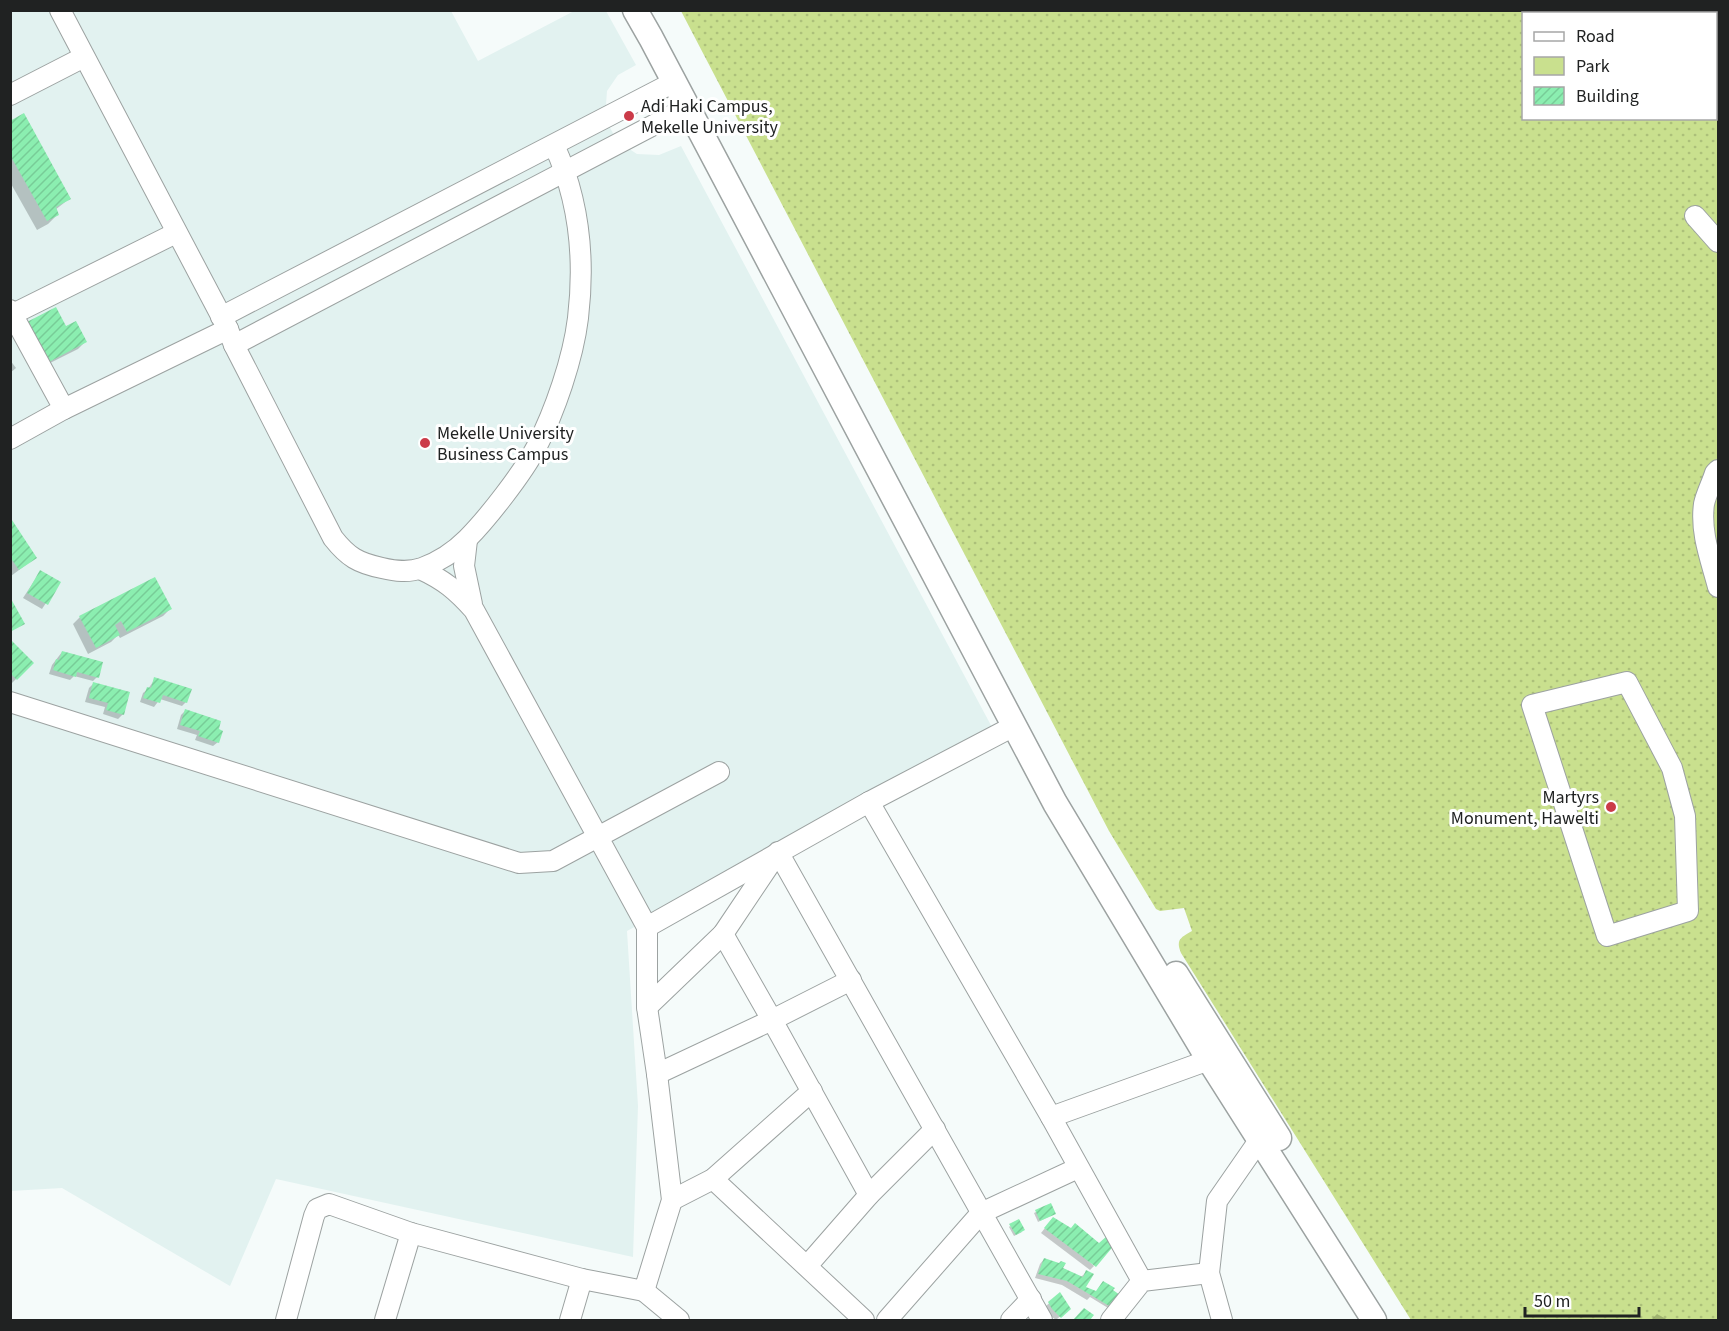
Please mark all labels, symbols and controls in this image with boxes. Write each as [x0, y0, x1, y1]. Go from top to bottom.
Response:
legend [1522, 12, 1717, 120]
text: Road [1576, 24, 1615, 49]
text: Park [1576, 54, 1610, 79]
text: Building [1576, 84, 1639, 109]
place label: Adi Haki Campus, Mekelle University [641, 94, 779, 140]
marker: Adi Haki Campus, Mekelle University [622, 109, 636, 123]
place label: Mekelle University Business Campus [437, 421, 575, 467]
marker: Mekelle University Business Campus [418, 436, 432, 450]
place label: Martyrs Monument, Hawelti [1451, 785, 1599, 831]
marker: Martyrs Monument, Hawelti [1604, 800, 1618, 814]
scale bar [1525, 1280, 1639, 1318]
text: 50 m [1534, 1289, 1570, 1314]

